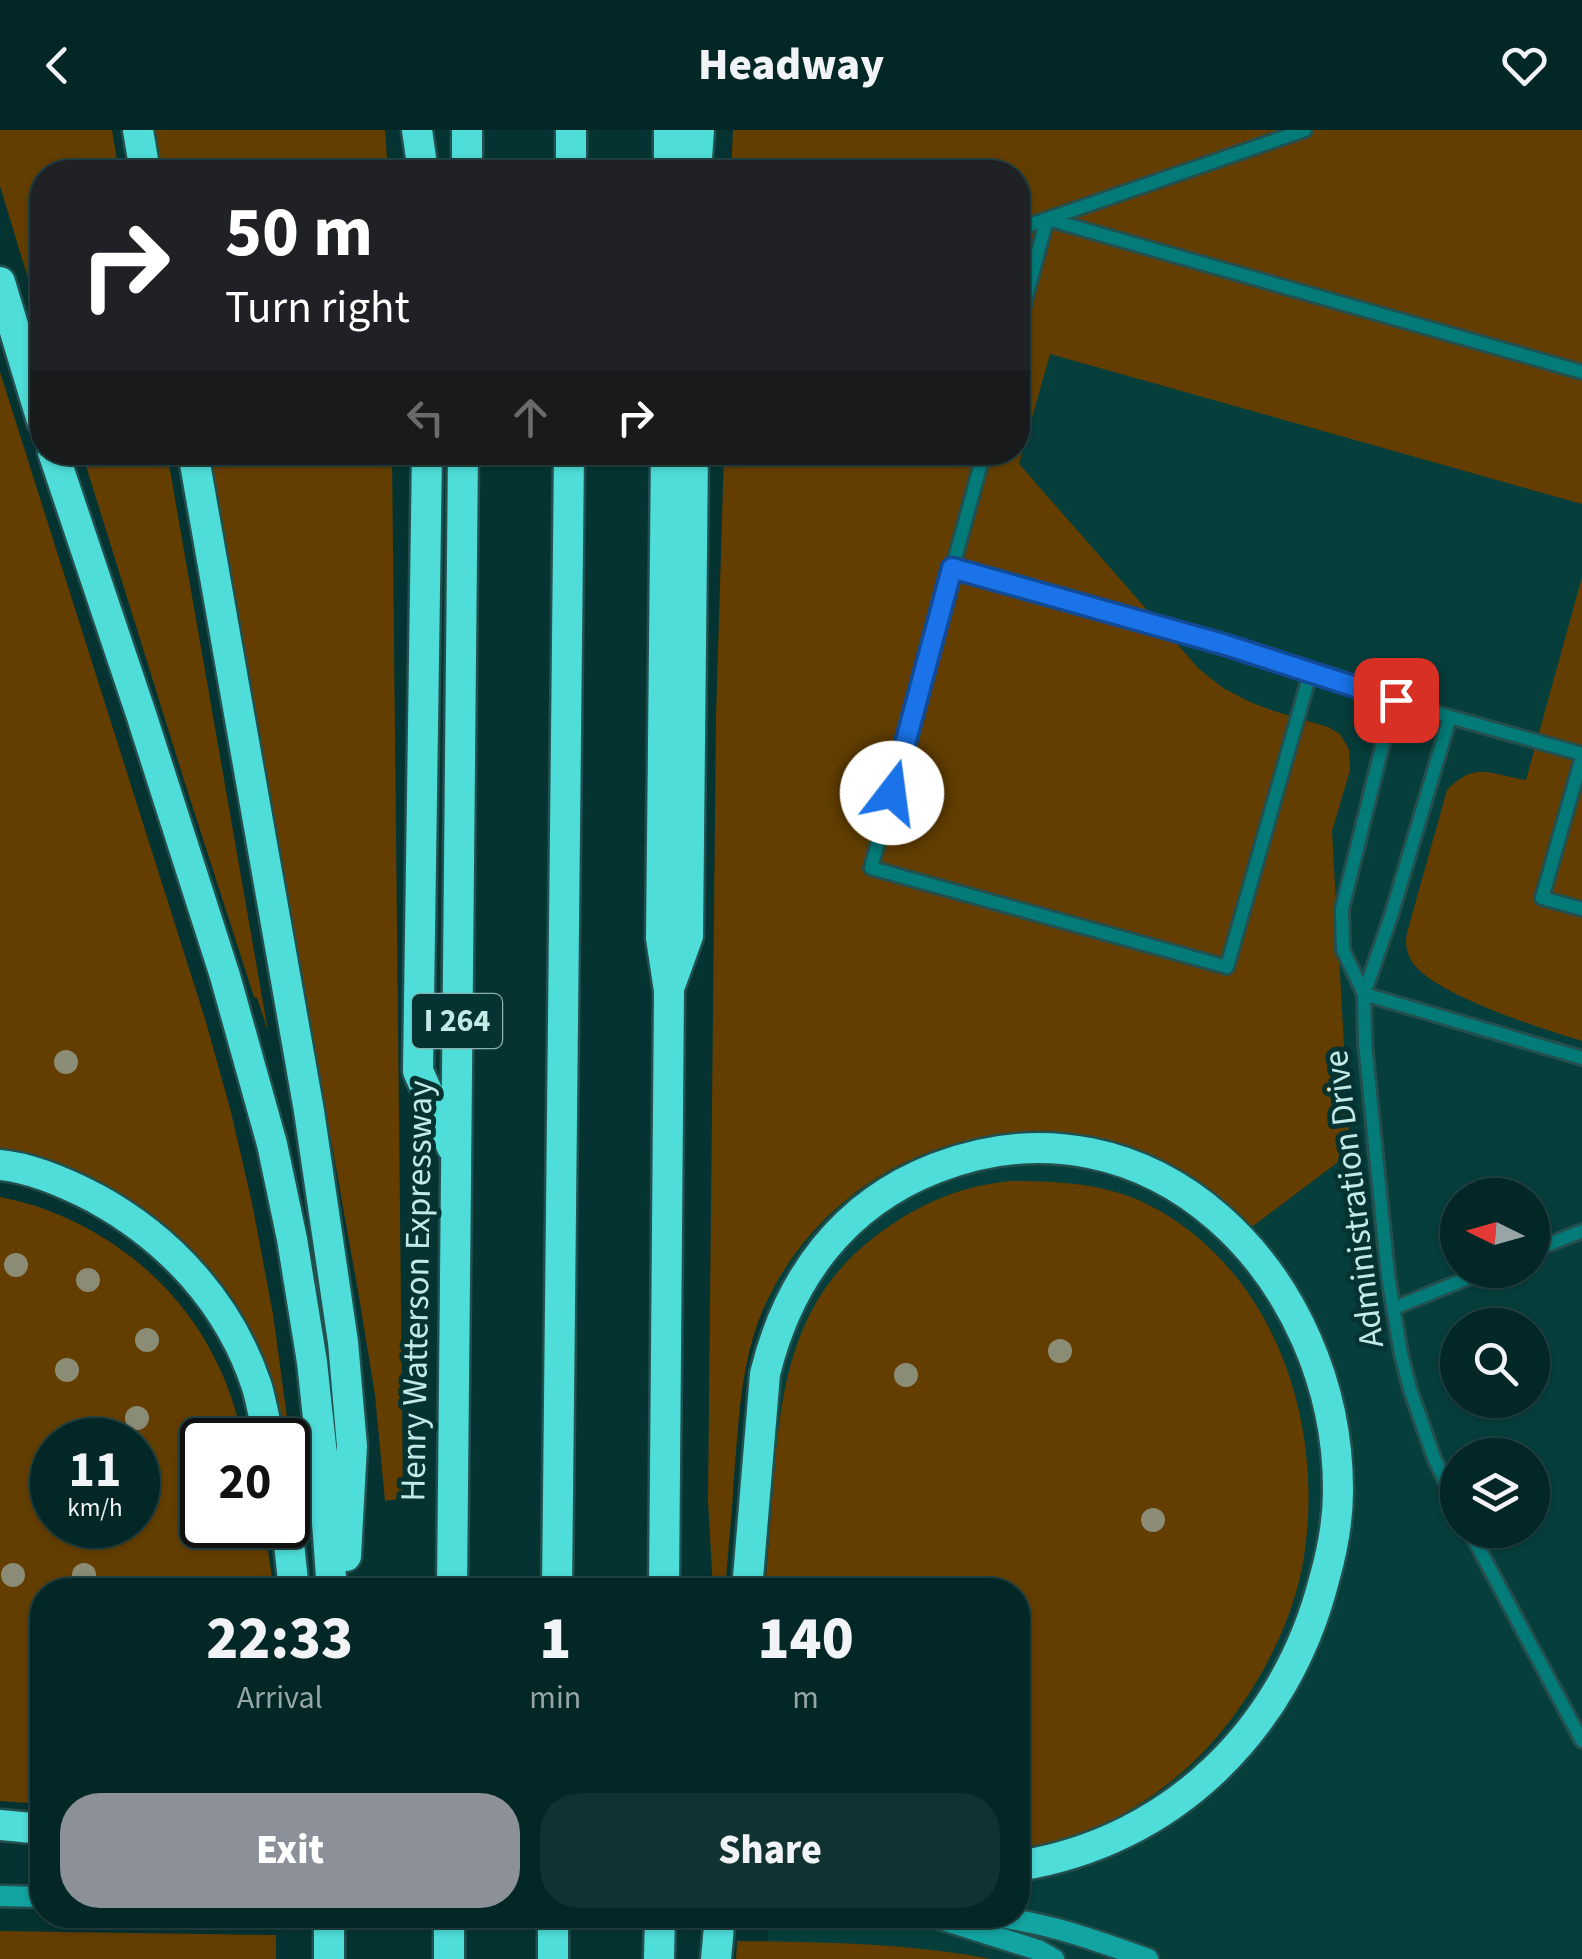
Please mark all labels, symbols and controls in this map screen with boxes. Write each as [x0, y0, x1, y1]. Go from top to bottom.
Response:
text: Headway [698, 33, 884, 97]
icon: back [30, 38, 85, 93]
icon: heart [1497, 38, 1552, 93]
text: 50 m [225, 183, 373, 283]
icon: right [60, 200, 190, 330]
text: Turn right [225, 276, 410, 340]
icon: left [398, 390, 453, 445]
icon: ahead [503, 390, 558, 445]
icon: right [608, 390, 663, 445]
pin [1354, 658, 1439, 743]
icon: arrive [1369, 673, 1424, 728]
position arrow [840, 741, 944, 845]
road number: I 264 [412, 994, 502, 1048]
street label: Administration Drive [1311, 1047, 1397, 1351]
street label: Henry Watterson Expressway [388, 1080, 446, 1502]
north arrow [1440, 1178, 1550, 1288]
map controls [1440, 1178, 1550, 1548]
button: search [1440, 1308, 1550, 1418]
speed limit sign: 20 [180, 1418, 310, 1548]
text: 11 [69, 1435, 121, 1506]
button: layers [1440, 1438, 1550, 1548]
text: km/h [67, 1490, 123, 1526]
text: 22:33 [206, 1597, 353, 1682]
text: 1 [539, 1597, 571, 1682]
text: 140 [758, 1597, 854, 1682]
text: Arrival [237, 1675, 323, 1721]
text: min [529, 1675, 581, 1721]
text: m [792, 1675, 819, 1721]
button: Exit [60, 1793, 520, 1908]
button: Share [540, 1793, 1000, 1908]

